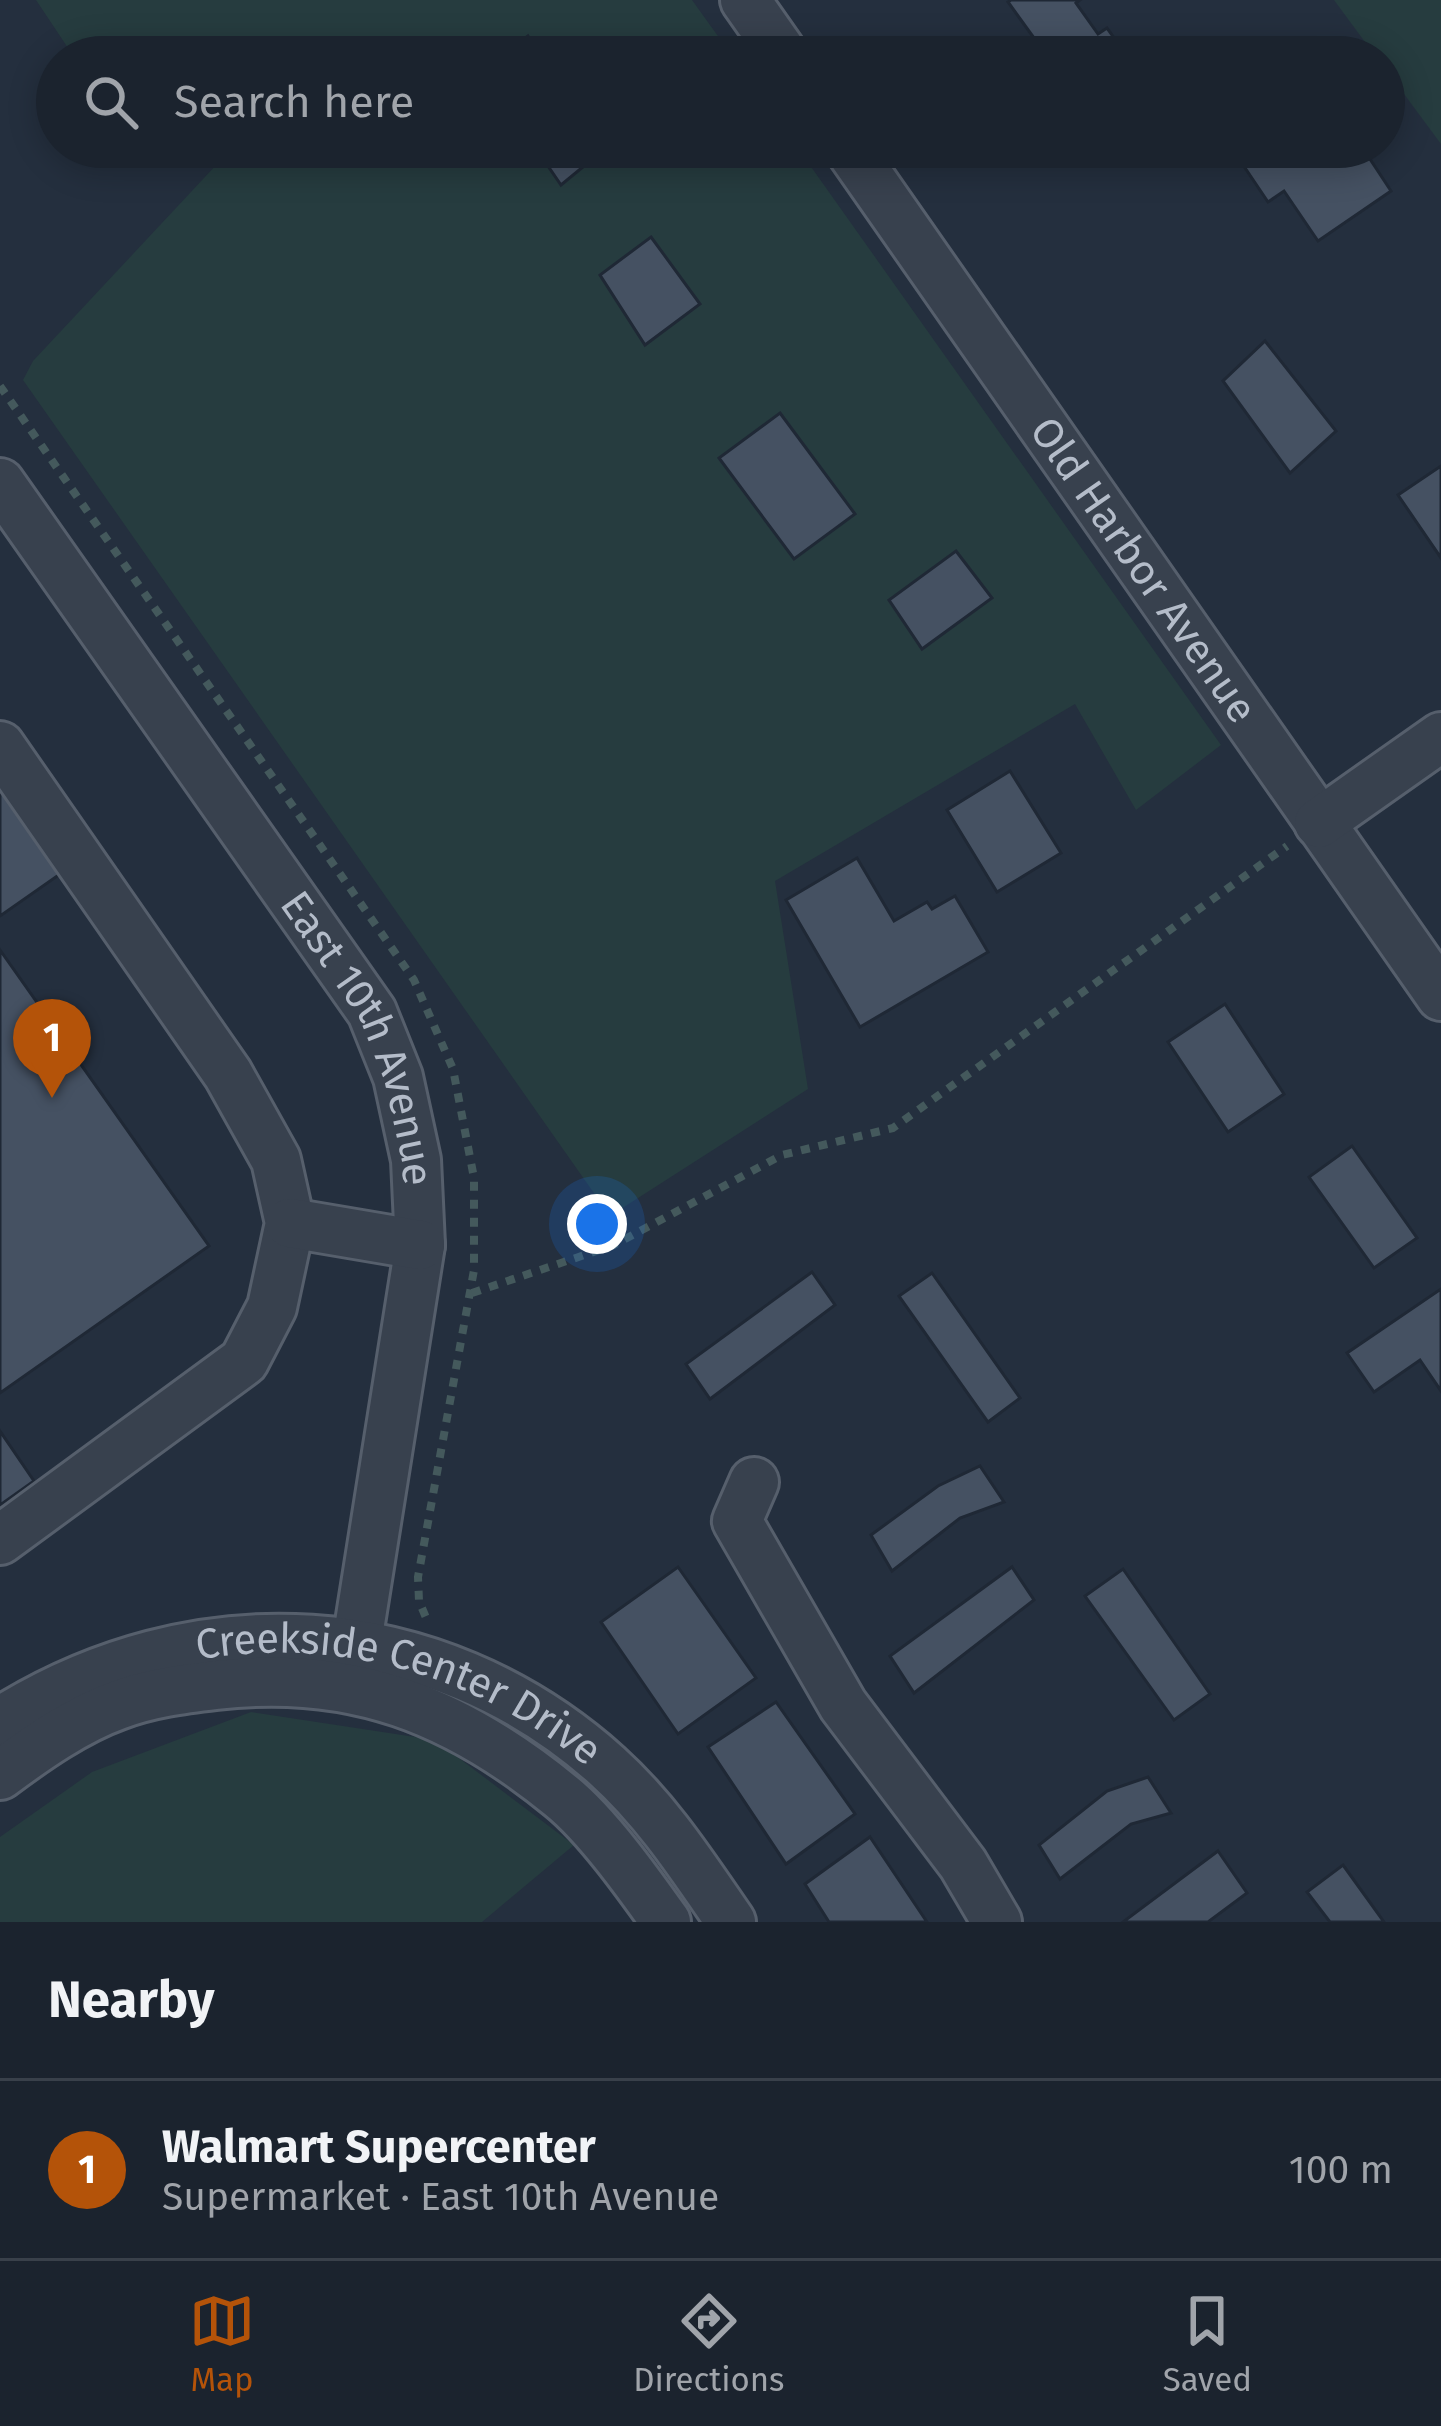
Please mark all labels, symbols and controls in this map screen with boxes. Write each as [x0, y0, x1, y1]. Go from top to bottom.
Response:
search box [36, 36, 1405, 168]
icon: search [78, 69, 144, 135]
text: Search here [174, 75, 414, 129]
street label: Old Harbor Avenue [1020, 408, 1267, 732]
street label: East 10th Avenue [270, 882, 442, 1187]
pin: 1 [13, 999, 91, 1098]
your location [567, 1194, 627, 1254]
street label: Creekside Center Drive [192, 1614, 612, 1776]
text: Nearby [48, 1969, 214, 2031]
text: Walmart Supercenter [162, 2120, 596, 2174]
text: 1 [78, 2147, 96, 2193]
text: 100 m [1289, 2147, 1393, 2193]
text: Supermarket · East 10th Avenue [162, 2174, 719, 2220]
tab: Map [189, 2288, 255, 2400]
tab: Directions [633, 2288, 785, 2400]
tab: Saved [1163, 2288, 1252, 2400]

